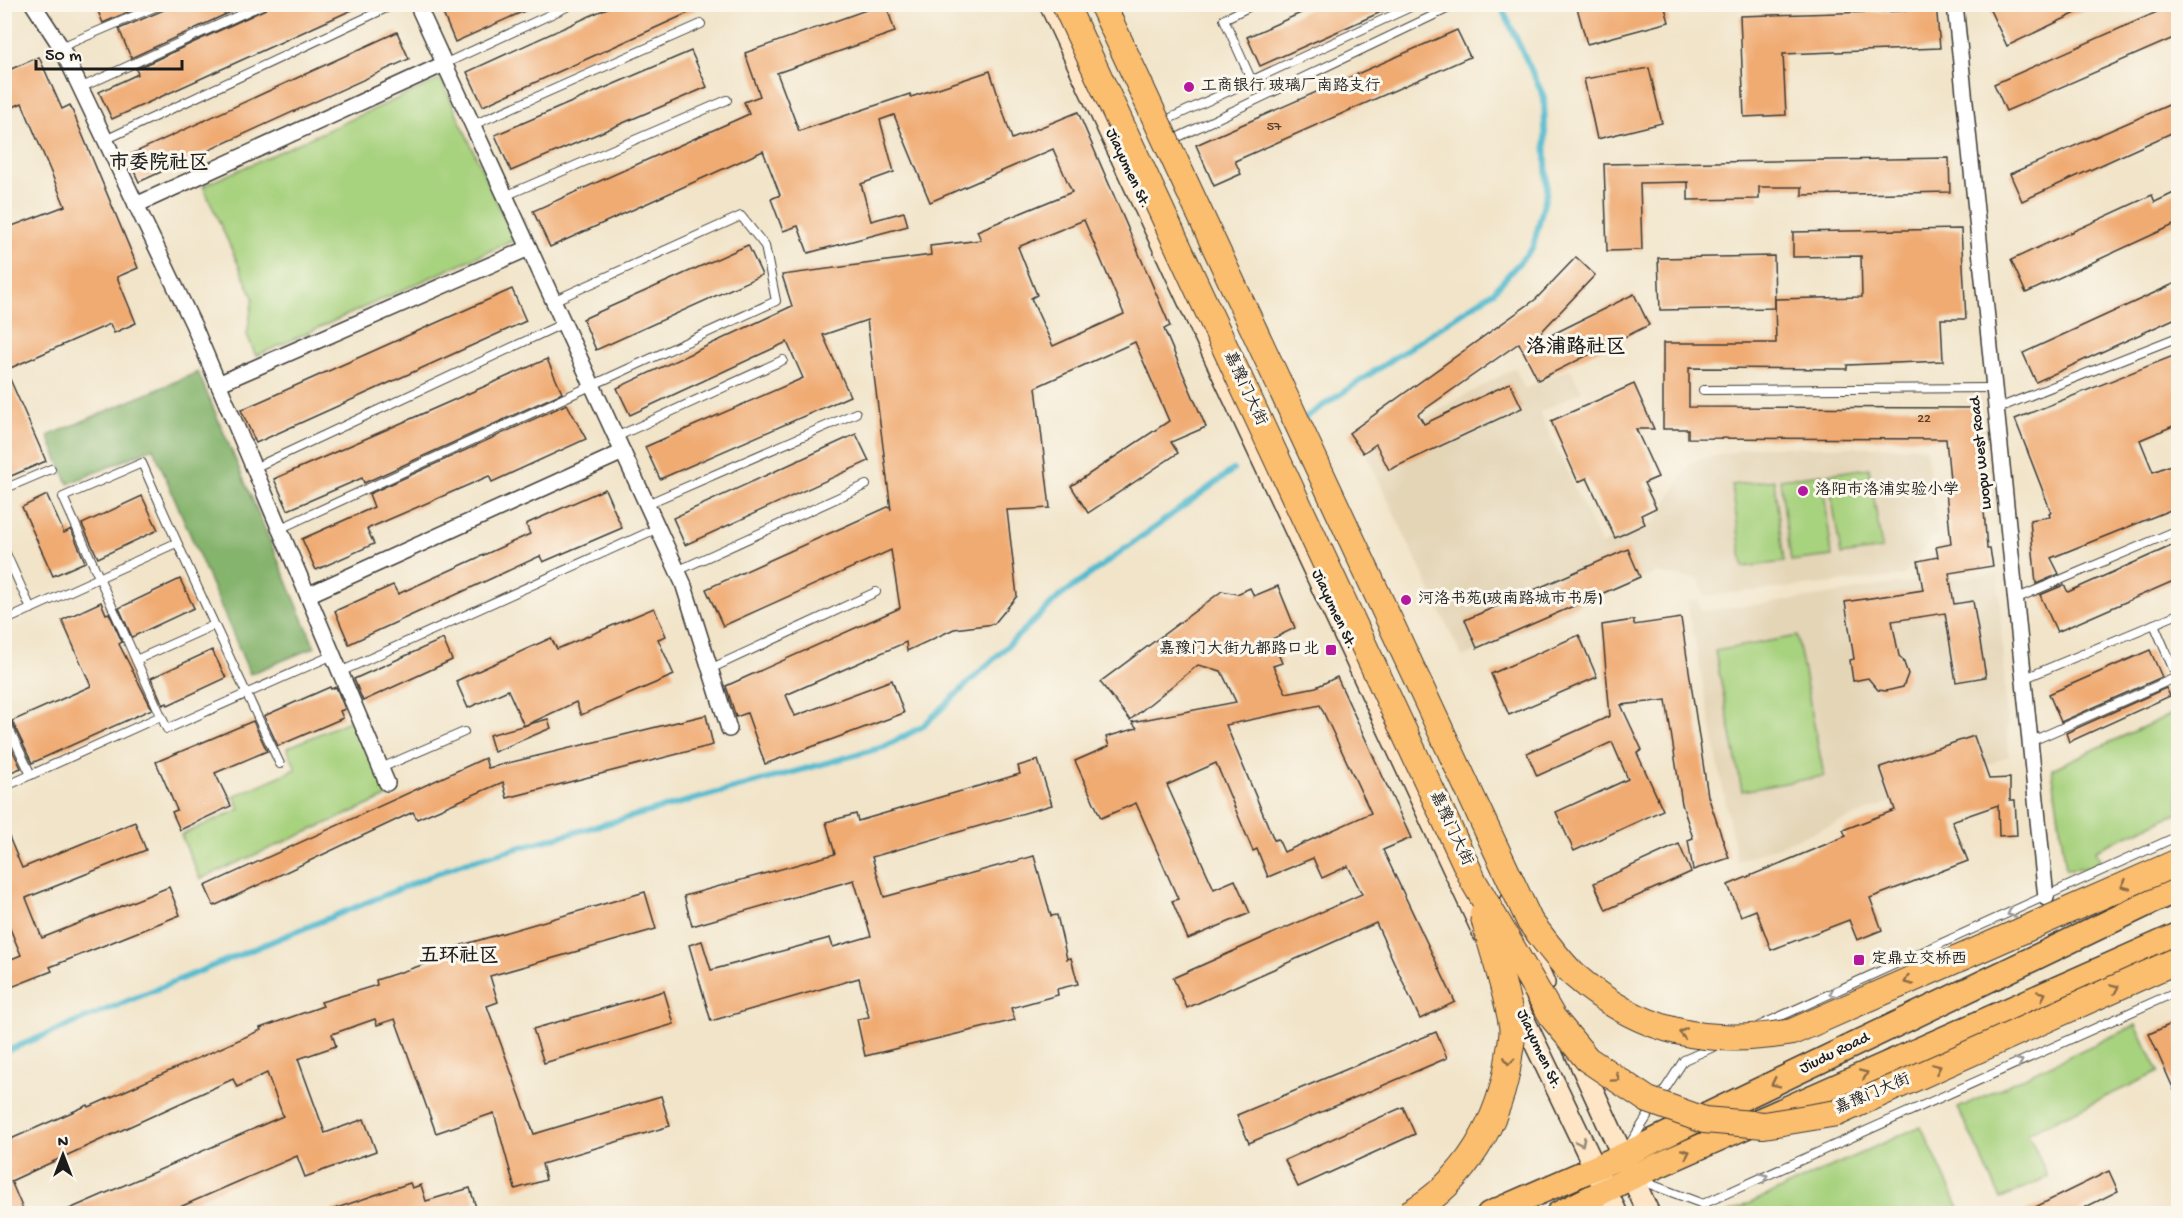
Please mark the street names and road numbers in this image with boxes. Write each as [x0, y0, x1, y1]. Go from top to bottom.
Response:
street label: Jiayumen St. [1100, 126, 1154, 212]
street label: 嘉豫门大街 [1218, 348, 1271, 429]
street label: Luopu West Road [1966, 394, 1997, 511]
street label: Jiayumen St. [1306, 567, 1360, 653]
street label: 嘉豫门大街 [1424, 788, 1477, 869]
street label: Jiayumen St. [1511, 1007, 1565, 1093]
street label: Jiudu Road [1797, 1028, 1874, 1079]
street label: 嘉豫门大街 [1832, 1069, 1914, 1119]

